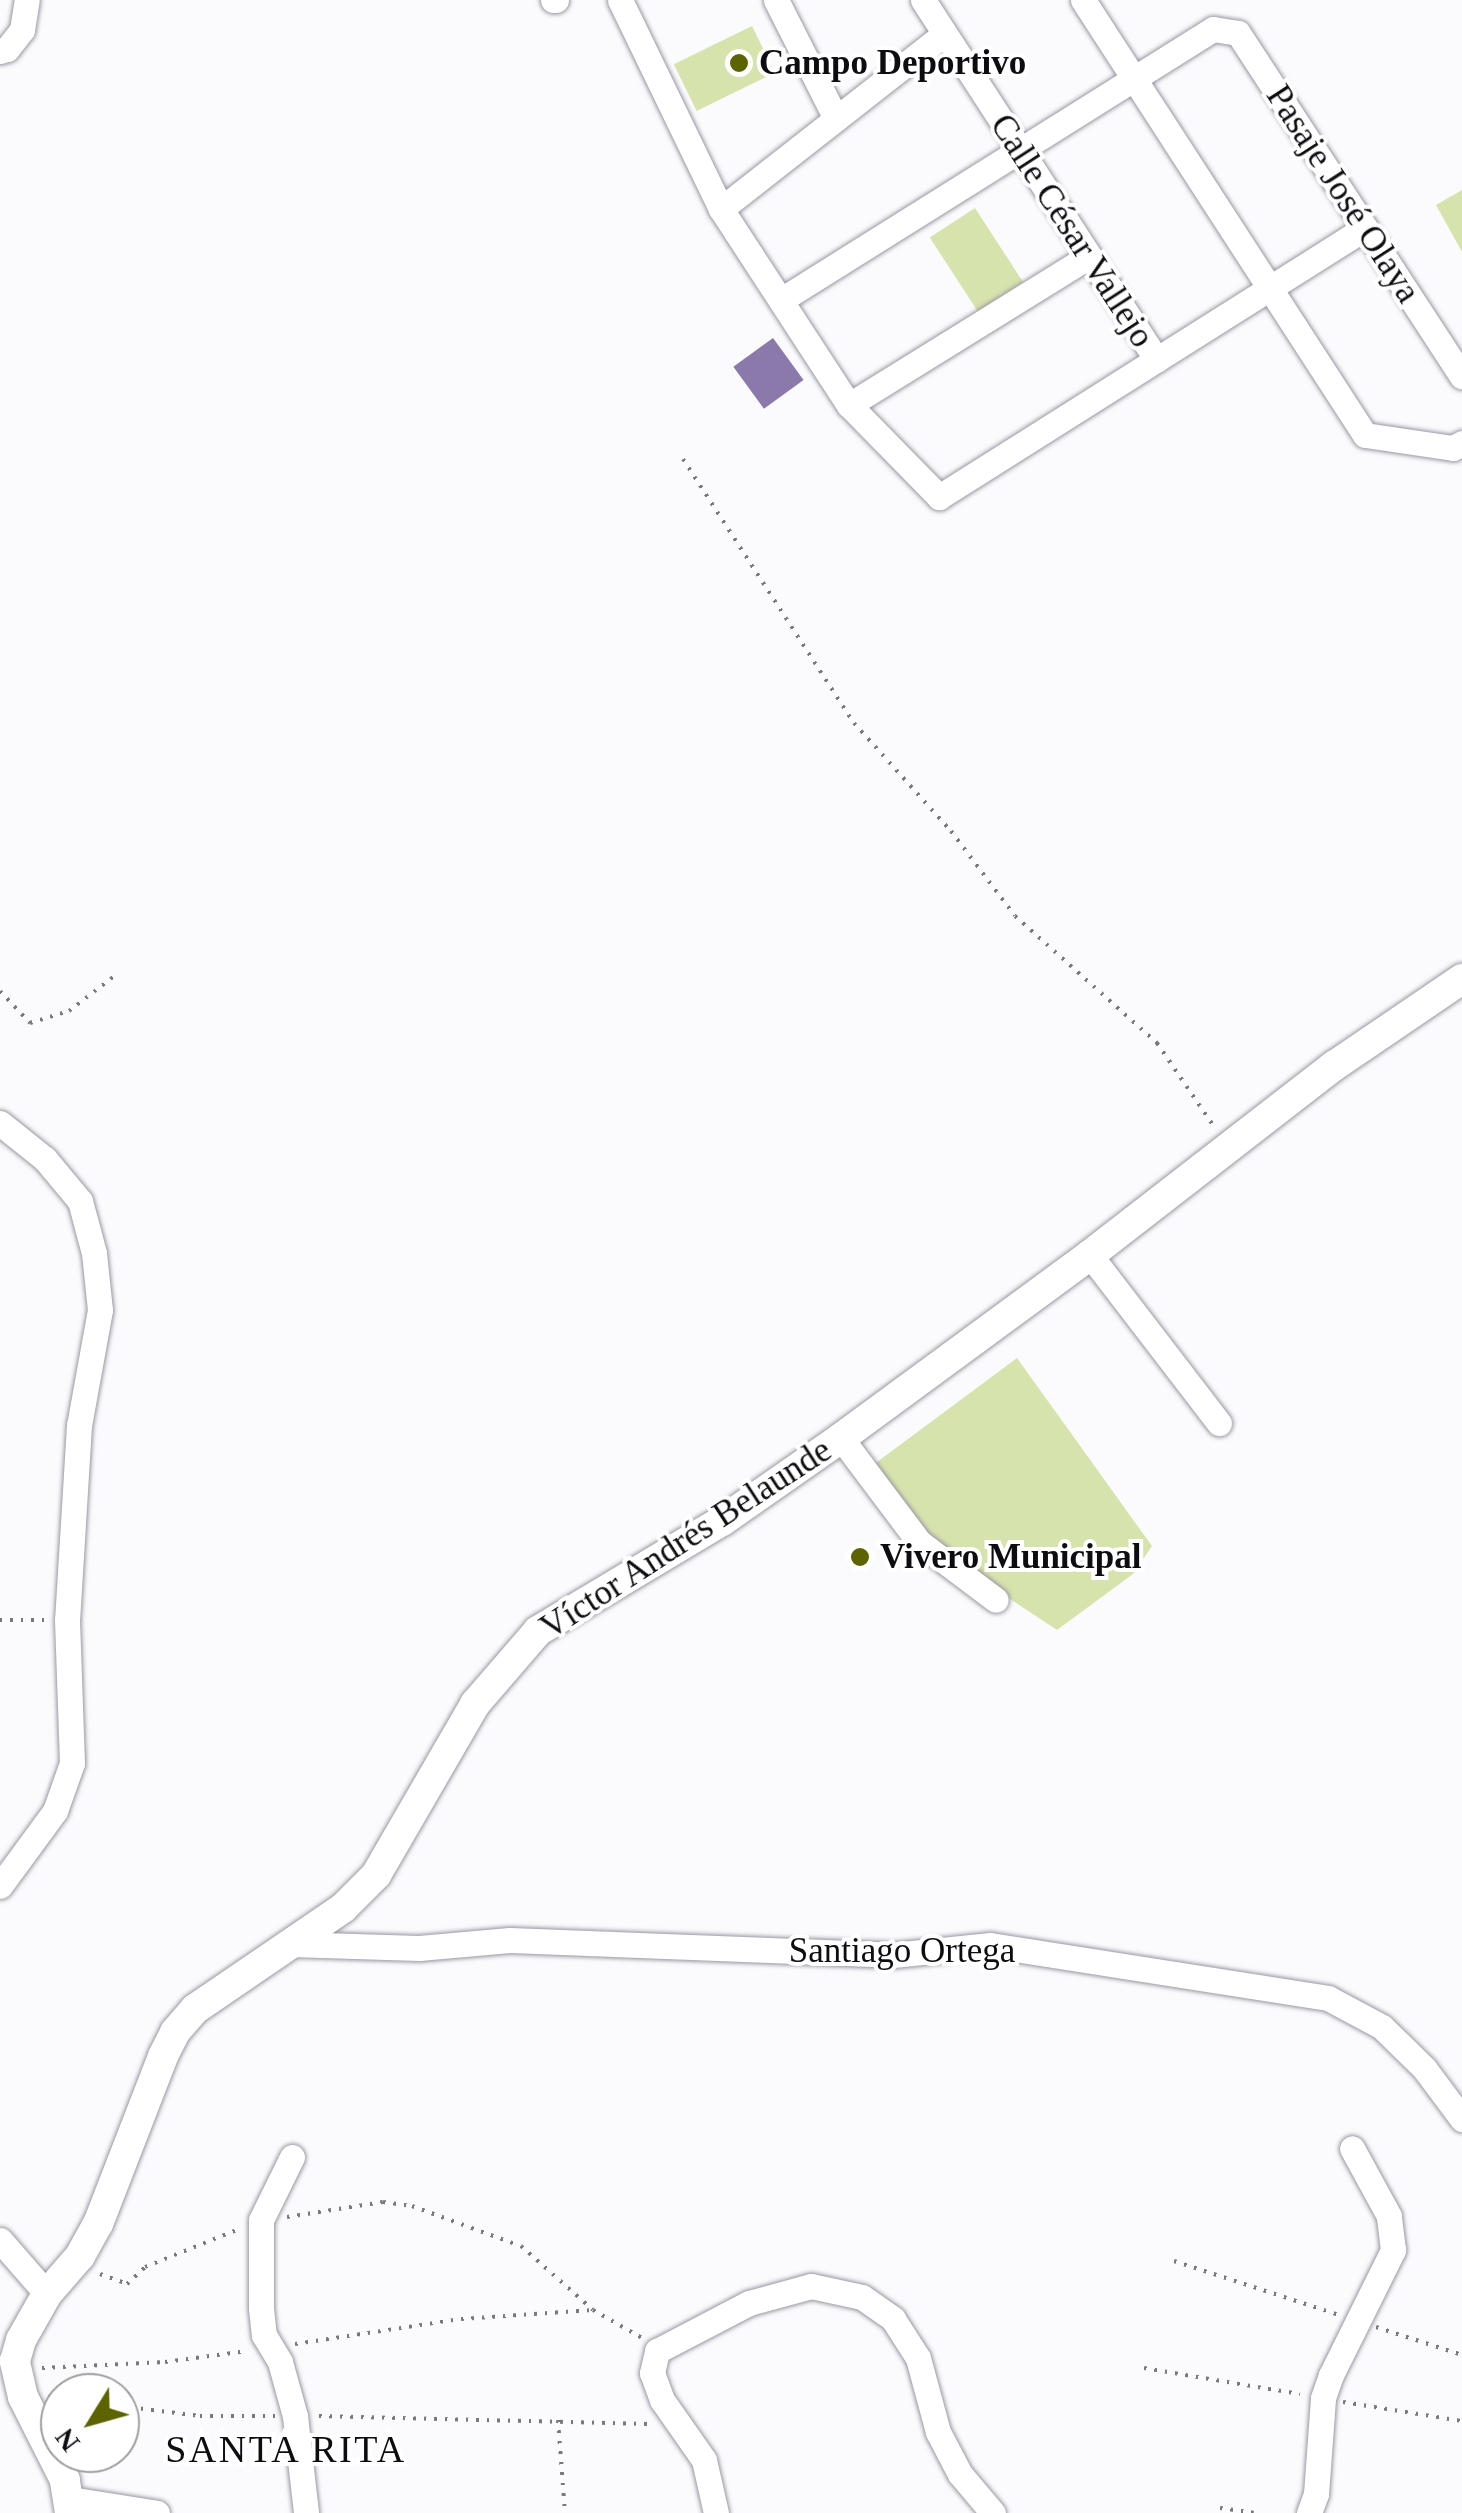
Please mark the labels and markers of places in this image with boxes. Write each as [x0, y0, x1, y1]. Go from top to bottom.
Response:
place label: Campo Deportivo [759, 42, 1026, 84]
marker: Campo Deportivo [728, 52, 750, 74]
place label: Vivero Municipal [880, 1536, 1142, 1578]
marker: Vivero Municipal [849, 1546, 871, 1568]

